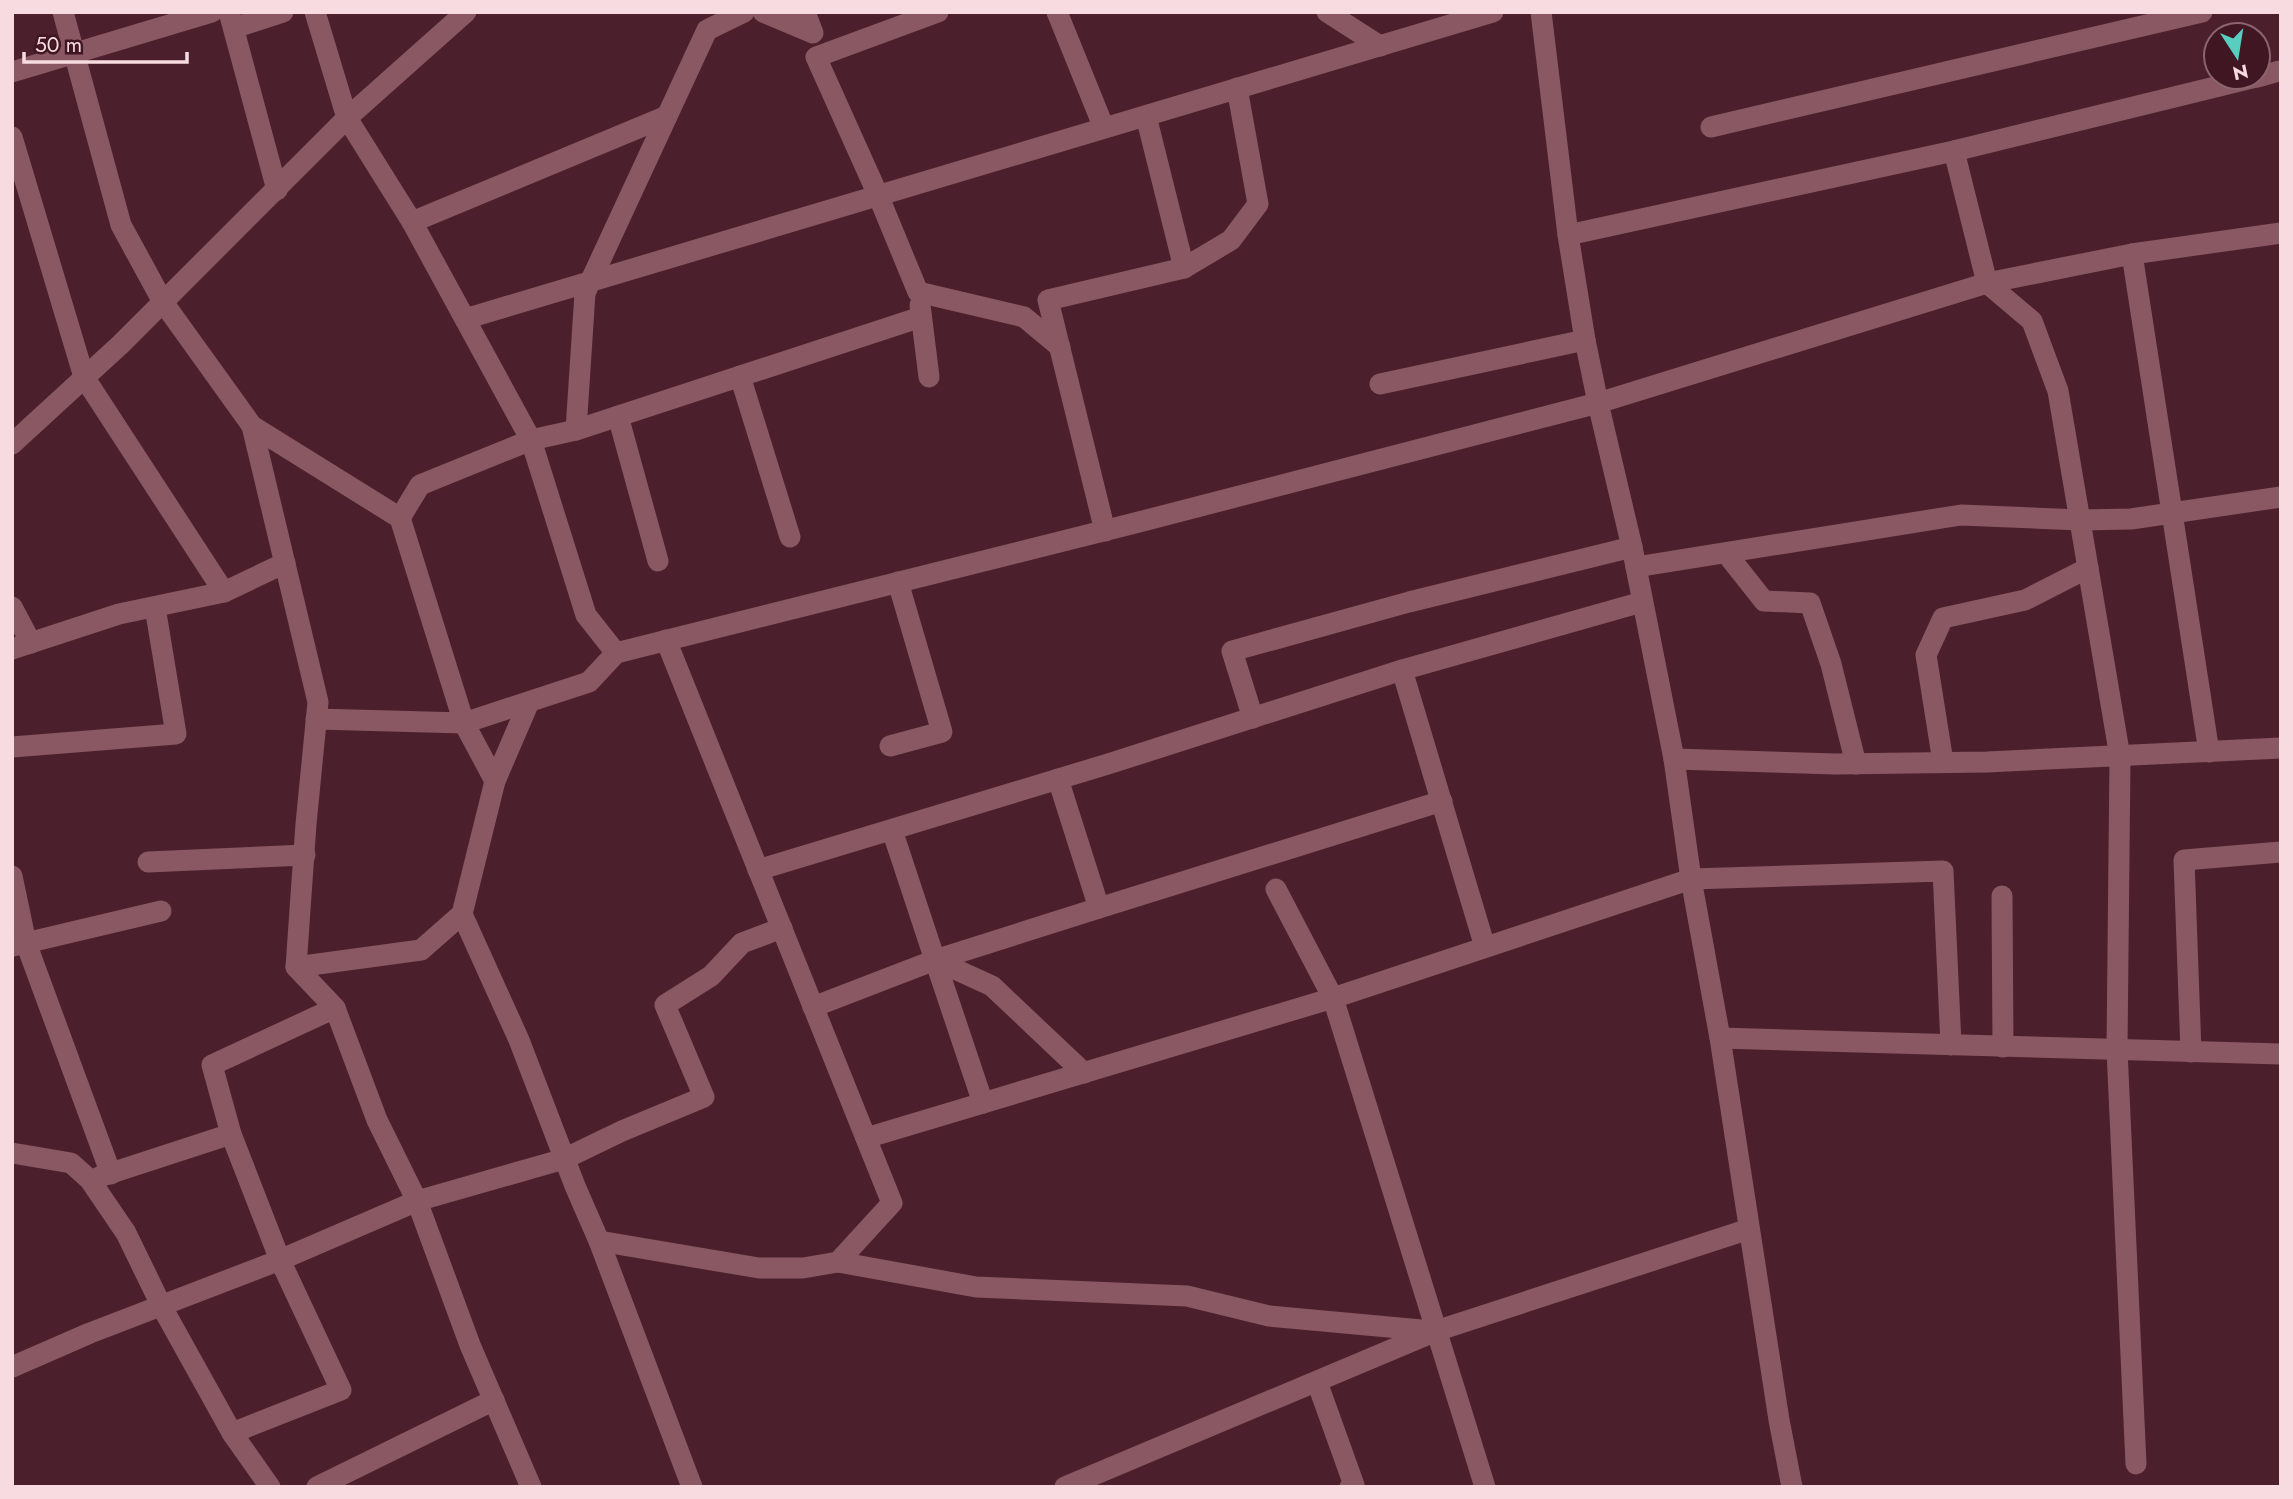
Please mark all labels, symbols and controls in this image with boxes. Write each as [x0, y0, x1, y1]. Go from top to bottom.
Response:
scale bar [24, 21, 187, 65]
north arrow [2202, 21, 2272, 91]
text: 50 m [35, 30, 82, 60]
text: N [2230, 57, 2251, 87]

